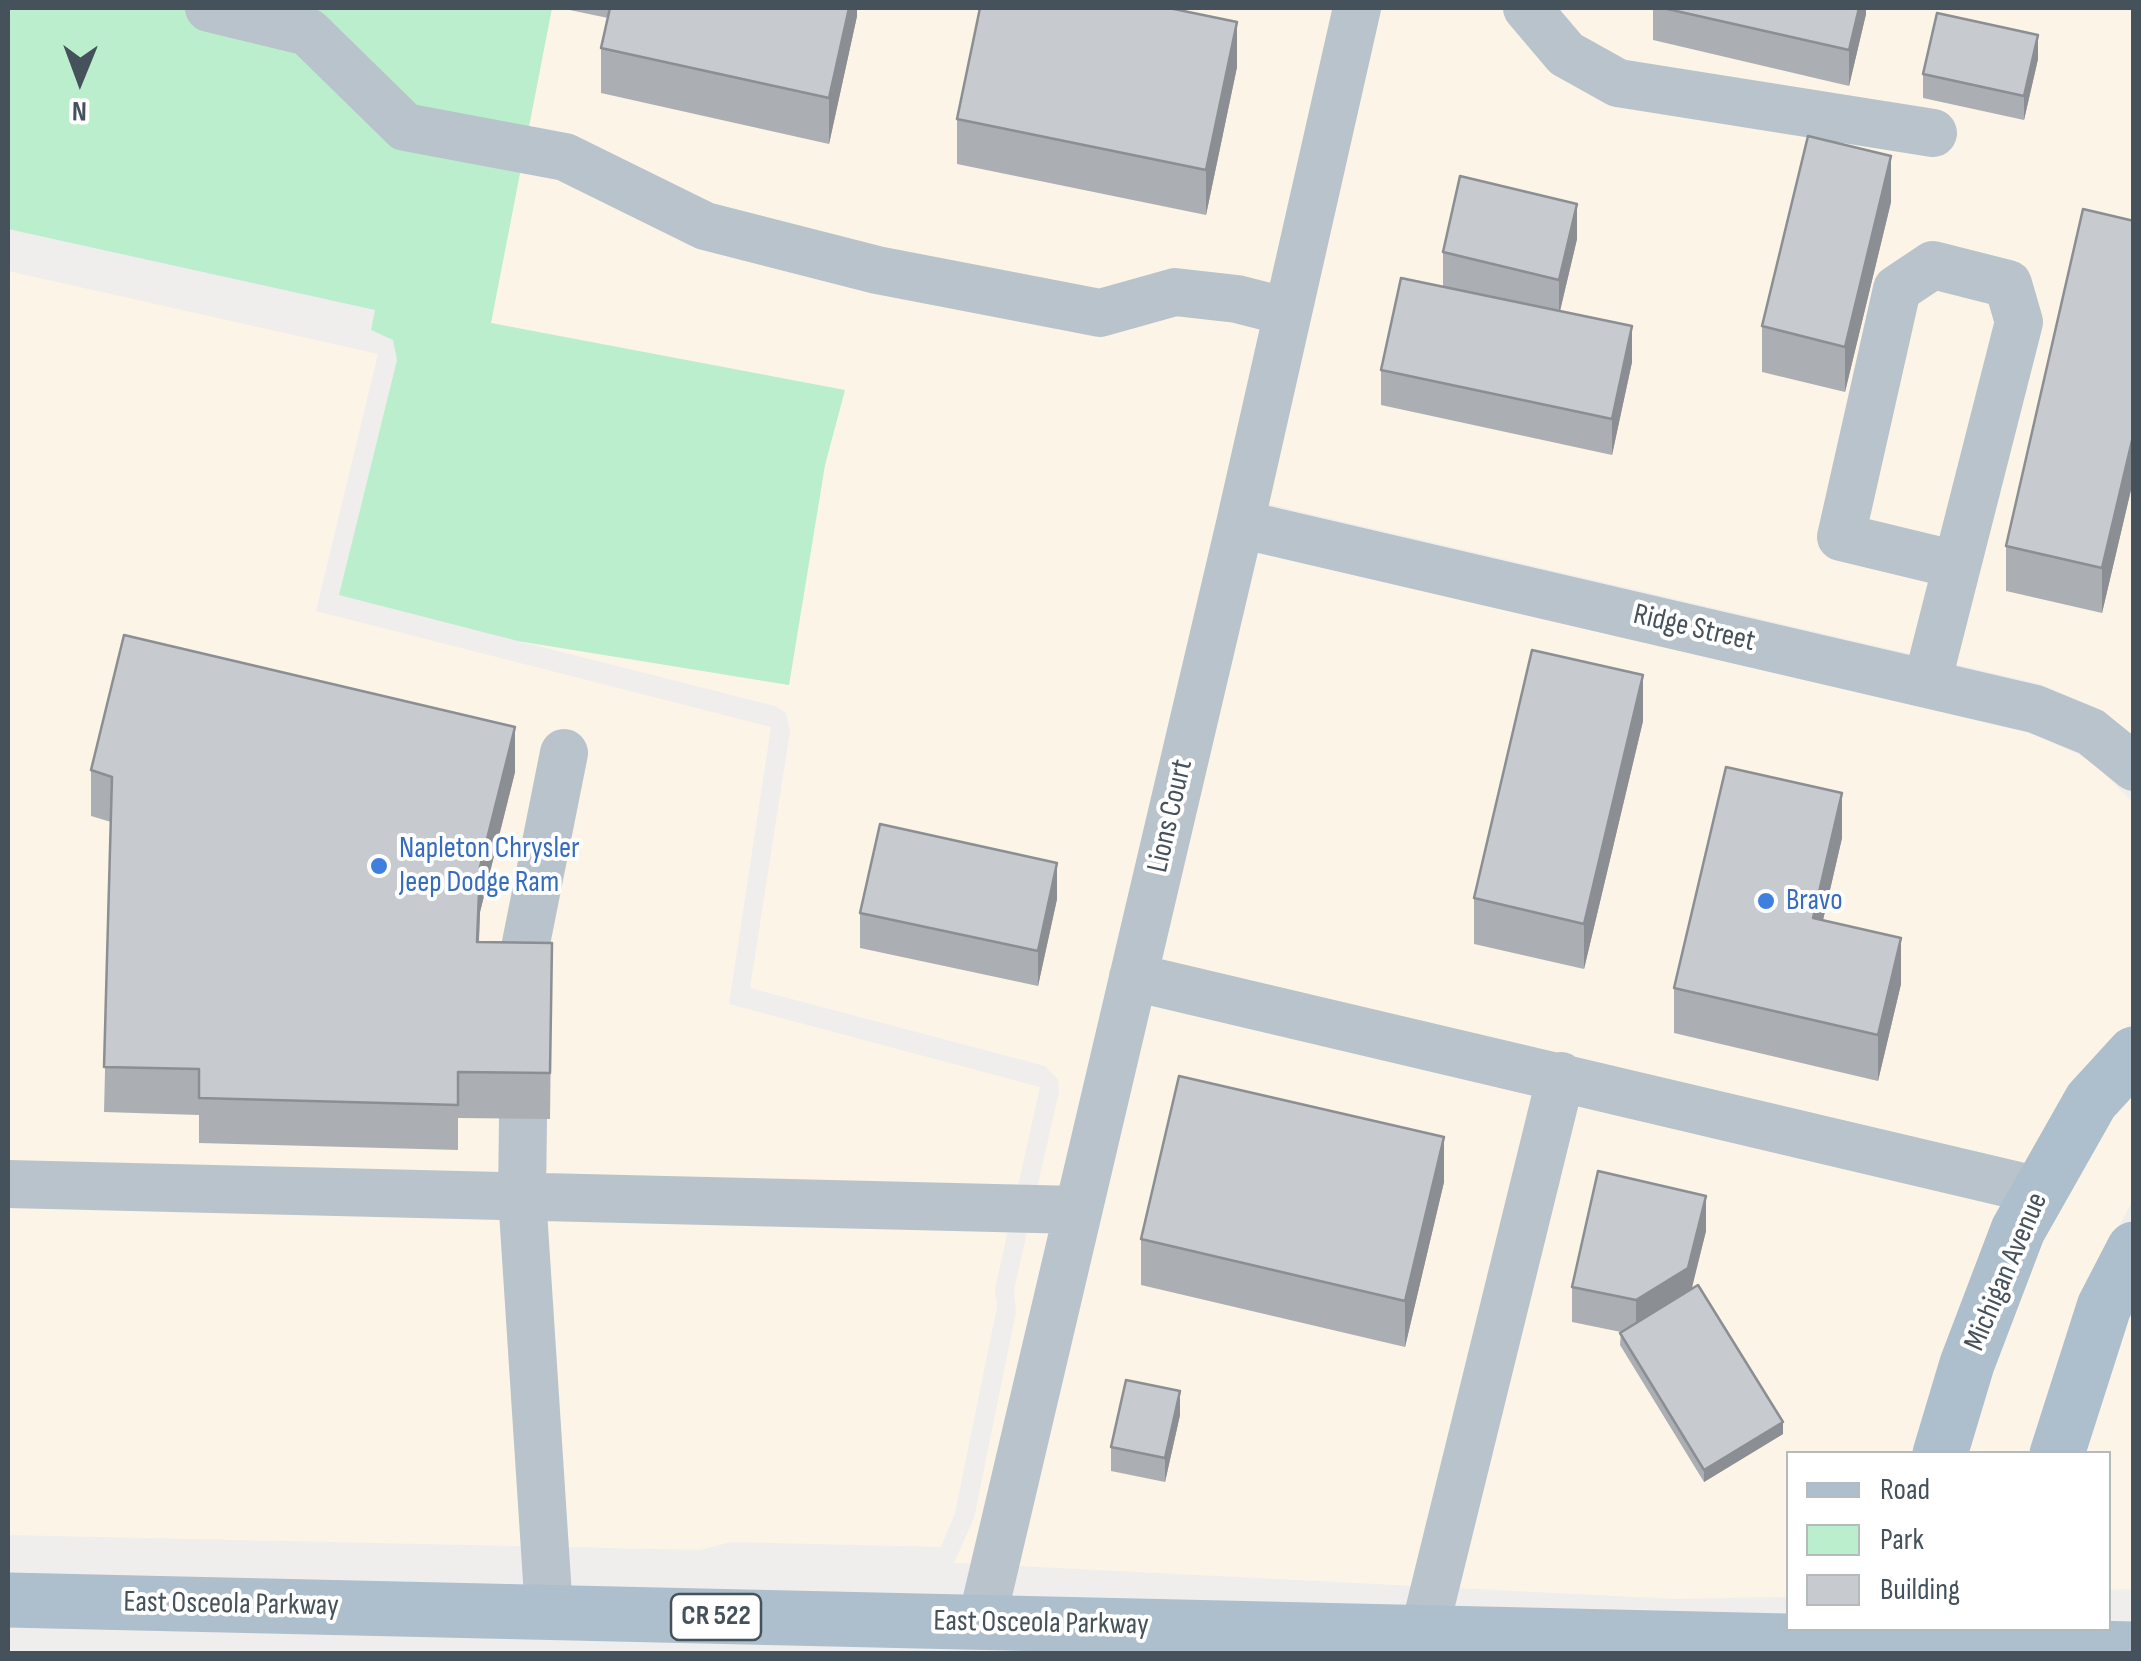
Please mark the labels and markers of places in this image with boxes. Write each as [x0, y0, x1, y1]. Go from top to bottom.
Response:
place label: Napleton Chrysler Jeep Dodge Ram [399, 831, 580, 902]
marker: Napleton Chrysler Jeep Dodge Ram [368, 855, 390, 877]
place label: Bravo [1786, 883, 1843, 919]
marker: Bravo [1755, 890, 1777, 912]

